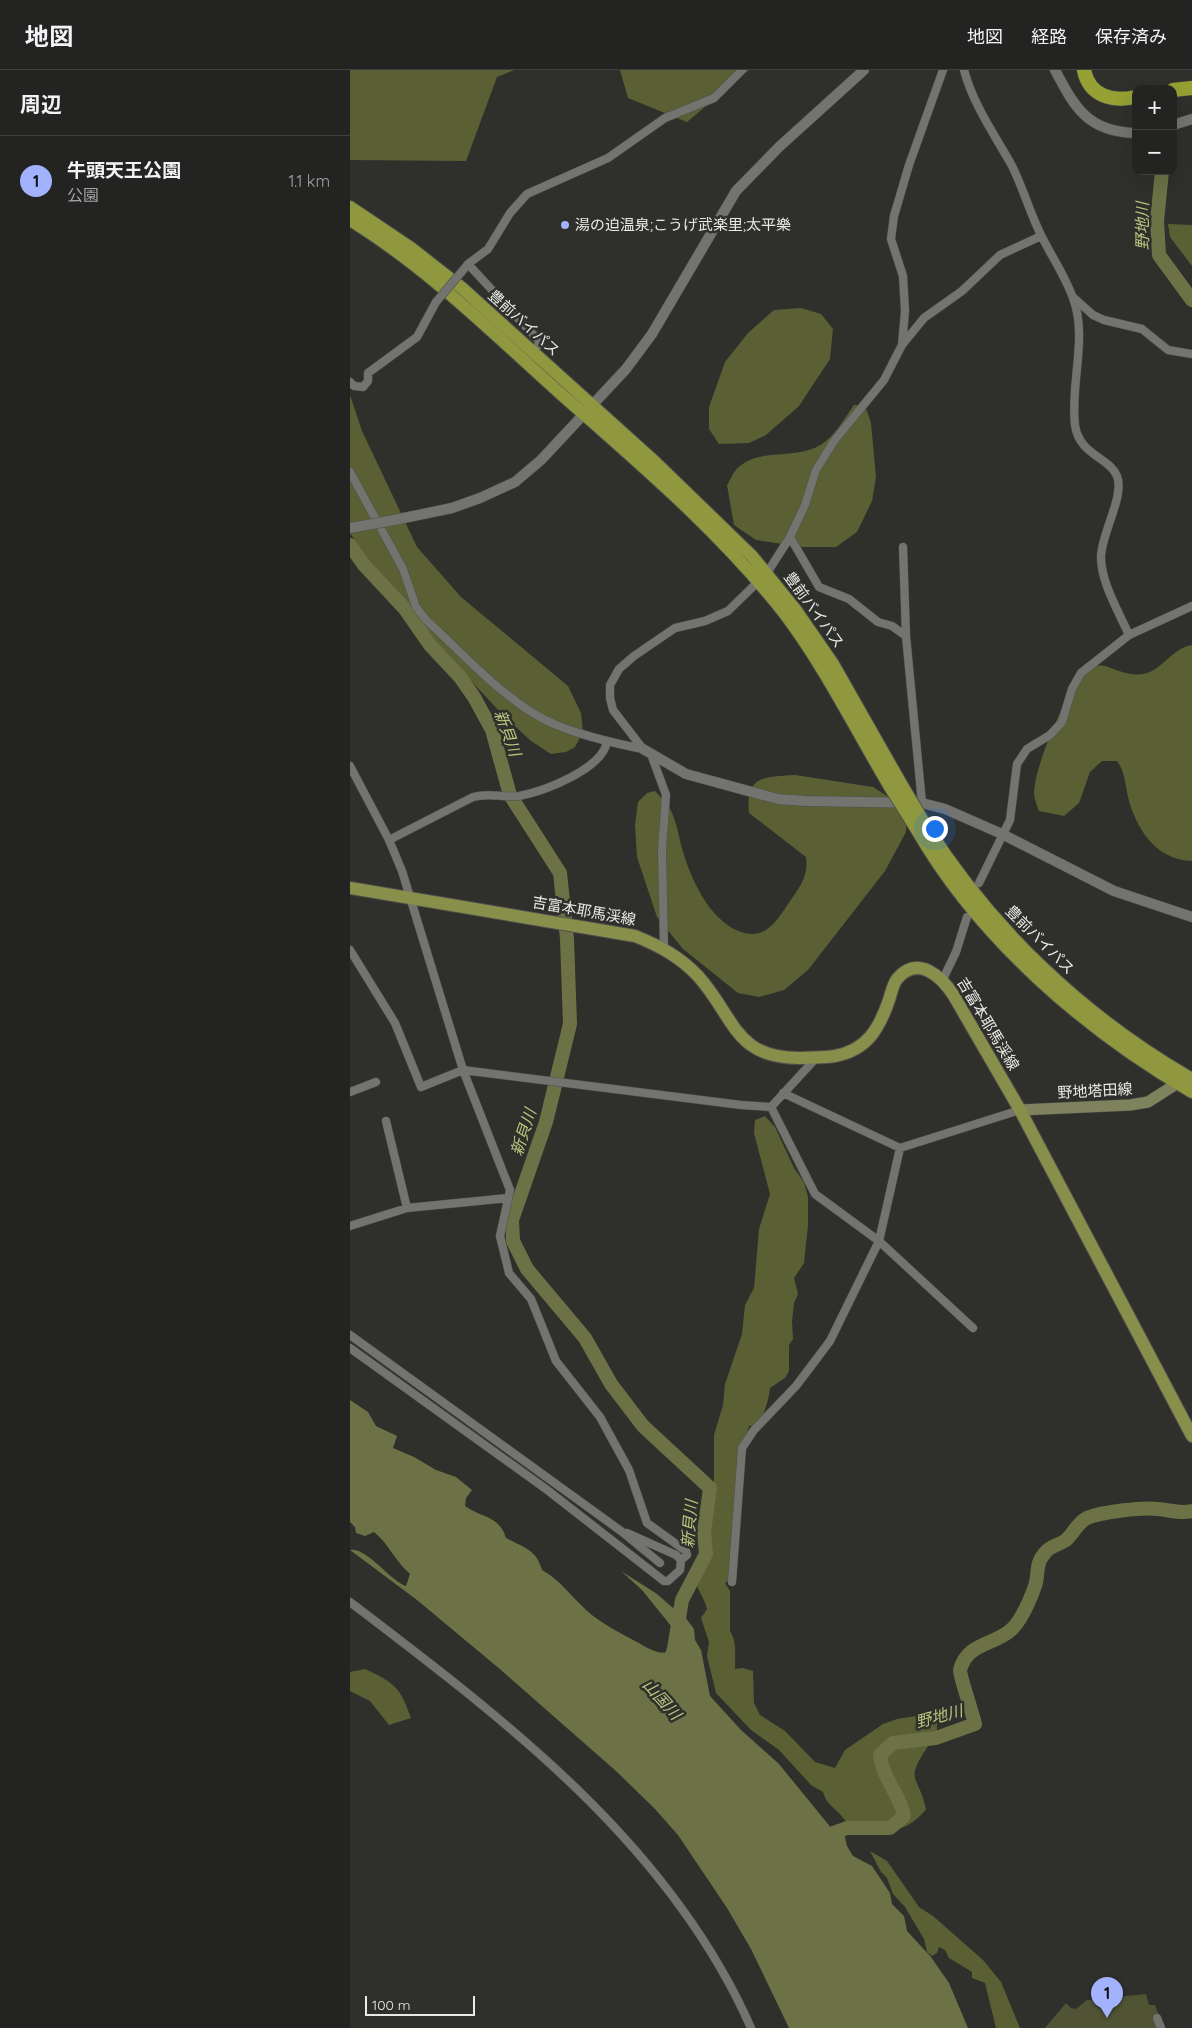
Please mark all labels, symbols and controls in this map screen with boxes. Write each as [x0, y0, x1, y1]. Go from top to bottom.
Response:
text: 地図 [25, 21, 73, 51]
text: 地図 [967, 25, 1003, 48]
text: 経路 [1031, 25, 1067, 48]
text: 保存済み [1095, 25, 1167, 48]
map controls [1132, 85, 1177, 175]
button: + [1132, 85, 1177, 130]
text: 周辺 [20, 91, 62, 117]
button: − [1132, 130, 1177, 175]
text: 牛頭天王公園 [67, 158, 181, 182]
text: 1 [33, 171, 39, 191]
text: 1.1 km [288, 171, 330, 191]
text: 公園 [67, 185, 99, 205]
water label: 野地川 [1132, 200, 1152, 250]
place label: 湯の迫温泉;こうげ武楽里;太平樂 [575, 215, 791, 234]
marker: 湯の迫温泉;こうげ武楽里;太平樂 [559, 219, 571, 231]
street label: 豊前バイパス [485, 286, 564, 360]
street label: 豊前バイパス [780, 568, 848, 652]
water label: 新貝川 [490, 707, 526, 761]
your location [922, 816, 948, 842]
street label: 吉富本耶馬渓線 [531, 892, 637, 929]
street label: 豊前バイパス [1002, 901, 1079, 978]
street label: 吉富本耶馬渓線 [953, 974, 1024, 1074]
street label: 野地塔田線 [1057, 1079, 1133, 1102]
water label: 新貝川 [506, 1104, 541, 1158]
water label: 新貝川 [677, 1497, 701, 1549]
water label: 山国川 [639, 1674, 687, 1725]
water label: 野地川 [913, 1700, 967, 1732]
pin: 1 [1091, 1977, 1123, 2018]
scale bar [365, 1993, 475, 2016]
text: 100 m [372, 1996, 410, 2014]

